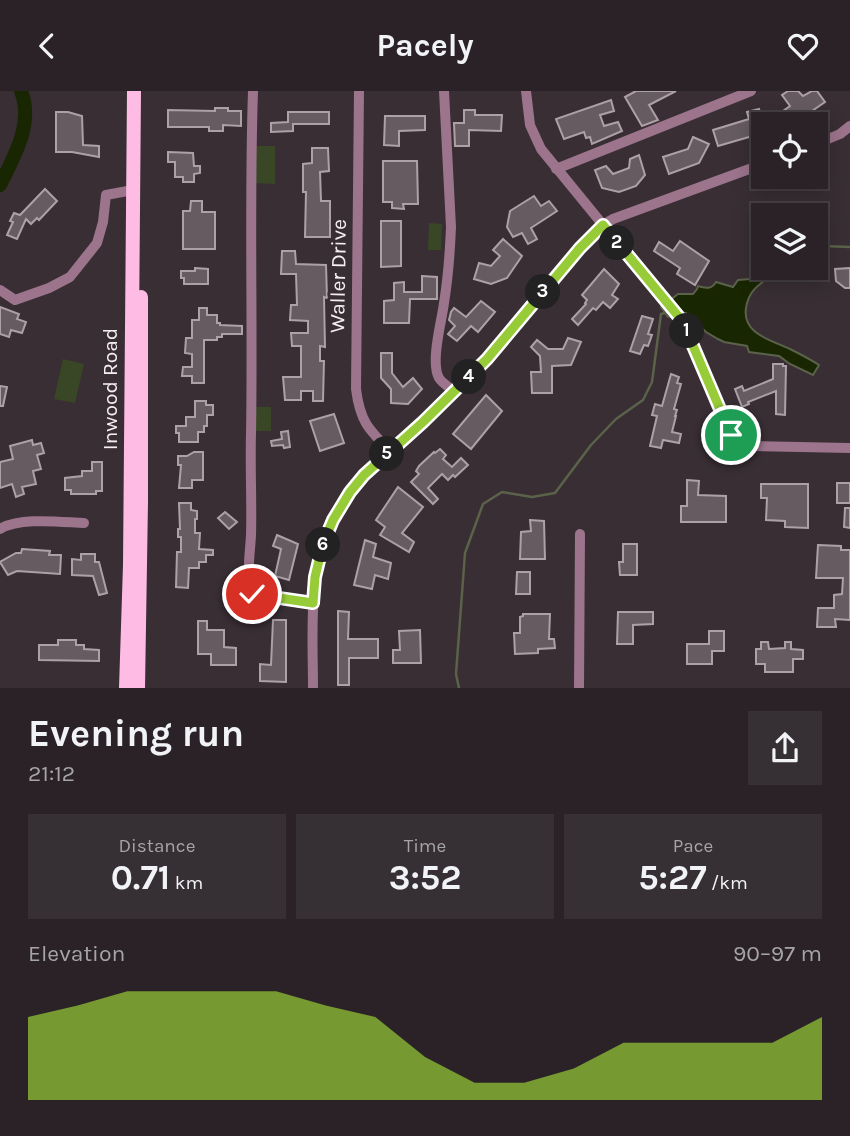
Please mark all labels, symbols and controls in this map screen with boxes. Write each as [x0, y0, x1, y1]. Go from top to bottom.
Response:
icon: back [28, 27, 66, 65]
text: Pacely [376, 27, 474, 64]
icon: heart [784, 27, 822, 65]
map controls [751, 112, 828, 280]
button: locate [751, 112, 828, 189]
button: layers [751, 203, 828, 280]
street label: Waller Drive [325, 219, 351, 333]
pin: 2 [600, 225, 634, 261]
text: 2 [611, 231, 622, 253]
pin: 3 [526, 275, 560, 309]
text: 3 [537, 280, 548, 302]
pin: 1 [670, 313, 704, 349]
text: 1 [683, 319, 690, 341]
street label: Inwood Road [98, 328, 122, 450]
pin: 4 [452, 359, 486, 395]
text: 4 [463, 365, 474, 387]
pin [701, 405, 761, 465]
icon: arrive [712, 416, 750, 454]
pin: 5 [370, 437, 404, 471]
text: 5 [381, 442, 392, 464]
pin: 6 [306, 527, 340, 563]
text: 6 [317, 533, 328, 555]
pin [222, 564, 282, 624]
icon: check [233, 575, 271, 613]
text: Evening run [28, 711, 244, 756]
button: share [748, 711, 822, 785]
text: 21:12 [28, 760, 75, 787]
text: Distance [119, 835, 195, 857]
text: Time [404, 835, 446, 857]
text: Pace [673, 835, 713, 857]
text: 0.71 [111, 857, 170, 898]
text: 3:52 [389, 857, 461, 898]
text: 5:27 [638, 857, 707, 898]
text: km [170, 872, 203, 894]
text: /km [707, 872, 748, 894]
text: Elevation [28, 940, 125, 967]
text: 90–97 m [733, 940, 822, 967]

